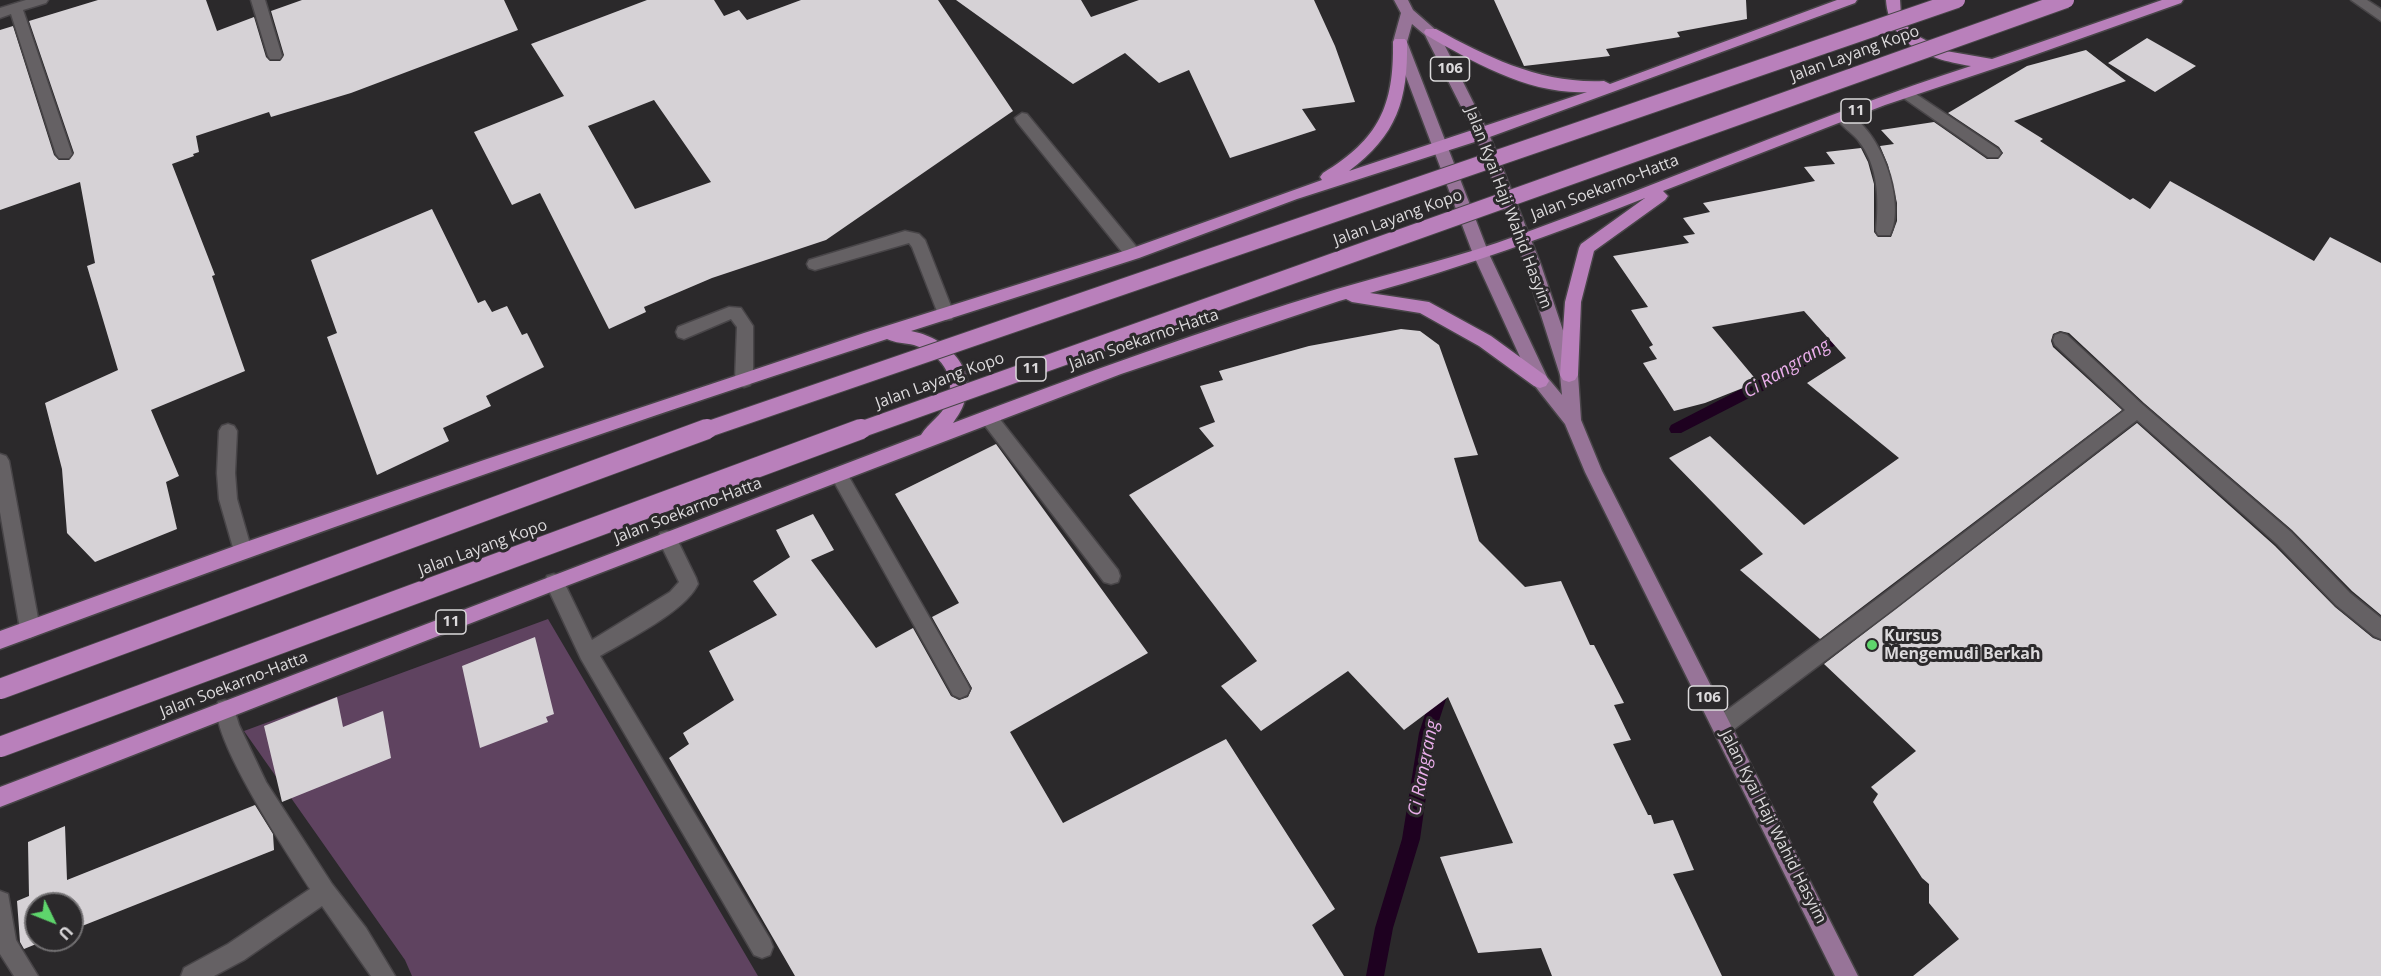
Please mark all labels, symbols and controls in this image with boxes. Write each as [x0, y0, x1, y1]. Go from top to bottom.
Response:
street label: Jalan Layang Kopo [1788, 22, 1922, 86]
road number: 106 [1430, 57, 1470, 81]
road number: 11 [1841, 99, 1871, 123]
street label: Jalan Kyai Haji Wahid Hasyim [1461, 104, 1555, 312]
street label: Jalan Soekarno-Hatta [1528, 151, 1682, 225]
street label: Jalan Layang Kopo [1331, 186, 1465, 250]
street label: Jalan Soekarno-Hatta [1067, 305, 1221, 375]
water label: Ci Rangrang [1740, 335, 1834, 403]
street label: Jalan Layang Kopo [873, 349, 1007, 413]
road number: 11 [1016, 357, 1046, 381]
street label: Jalan Soekarno-Hatta [611, 474, 765, 548]
street label: Jalan Layang Kopo [416, 516, 550, 580]
road number: 11 [436, 610, 466, 634]
place label: Kursus Mengemudi Berkah [1884, 626, 2041, 664]
marker: Kursus Mengemudi Berkah [1865, 638, 1879, 652]
street label: Jalan Soekarno-Hatta [157, 648, 311, 722]
road number: 106 [1688, 686, 1728, 710]
water label: Ci Rangrang [1404, 718, 1444, 818]
street label: Jalan Kyai Haji Wahid Hasyim [1716, 727, 1830, 927]
north arrow [24, 892, 84, 952]
text: U [54, 921, 78, 945]

